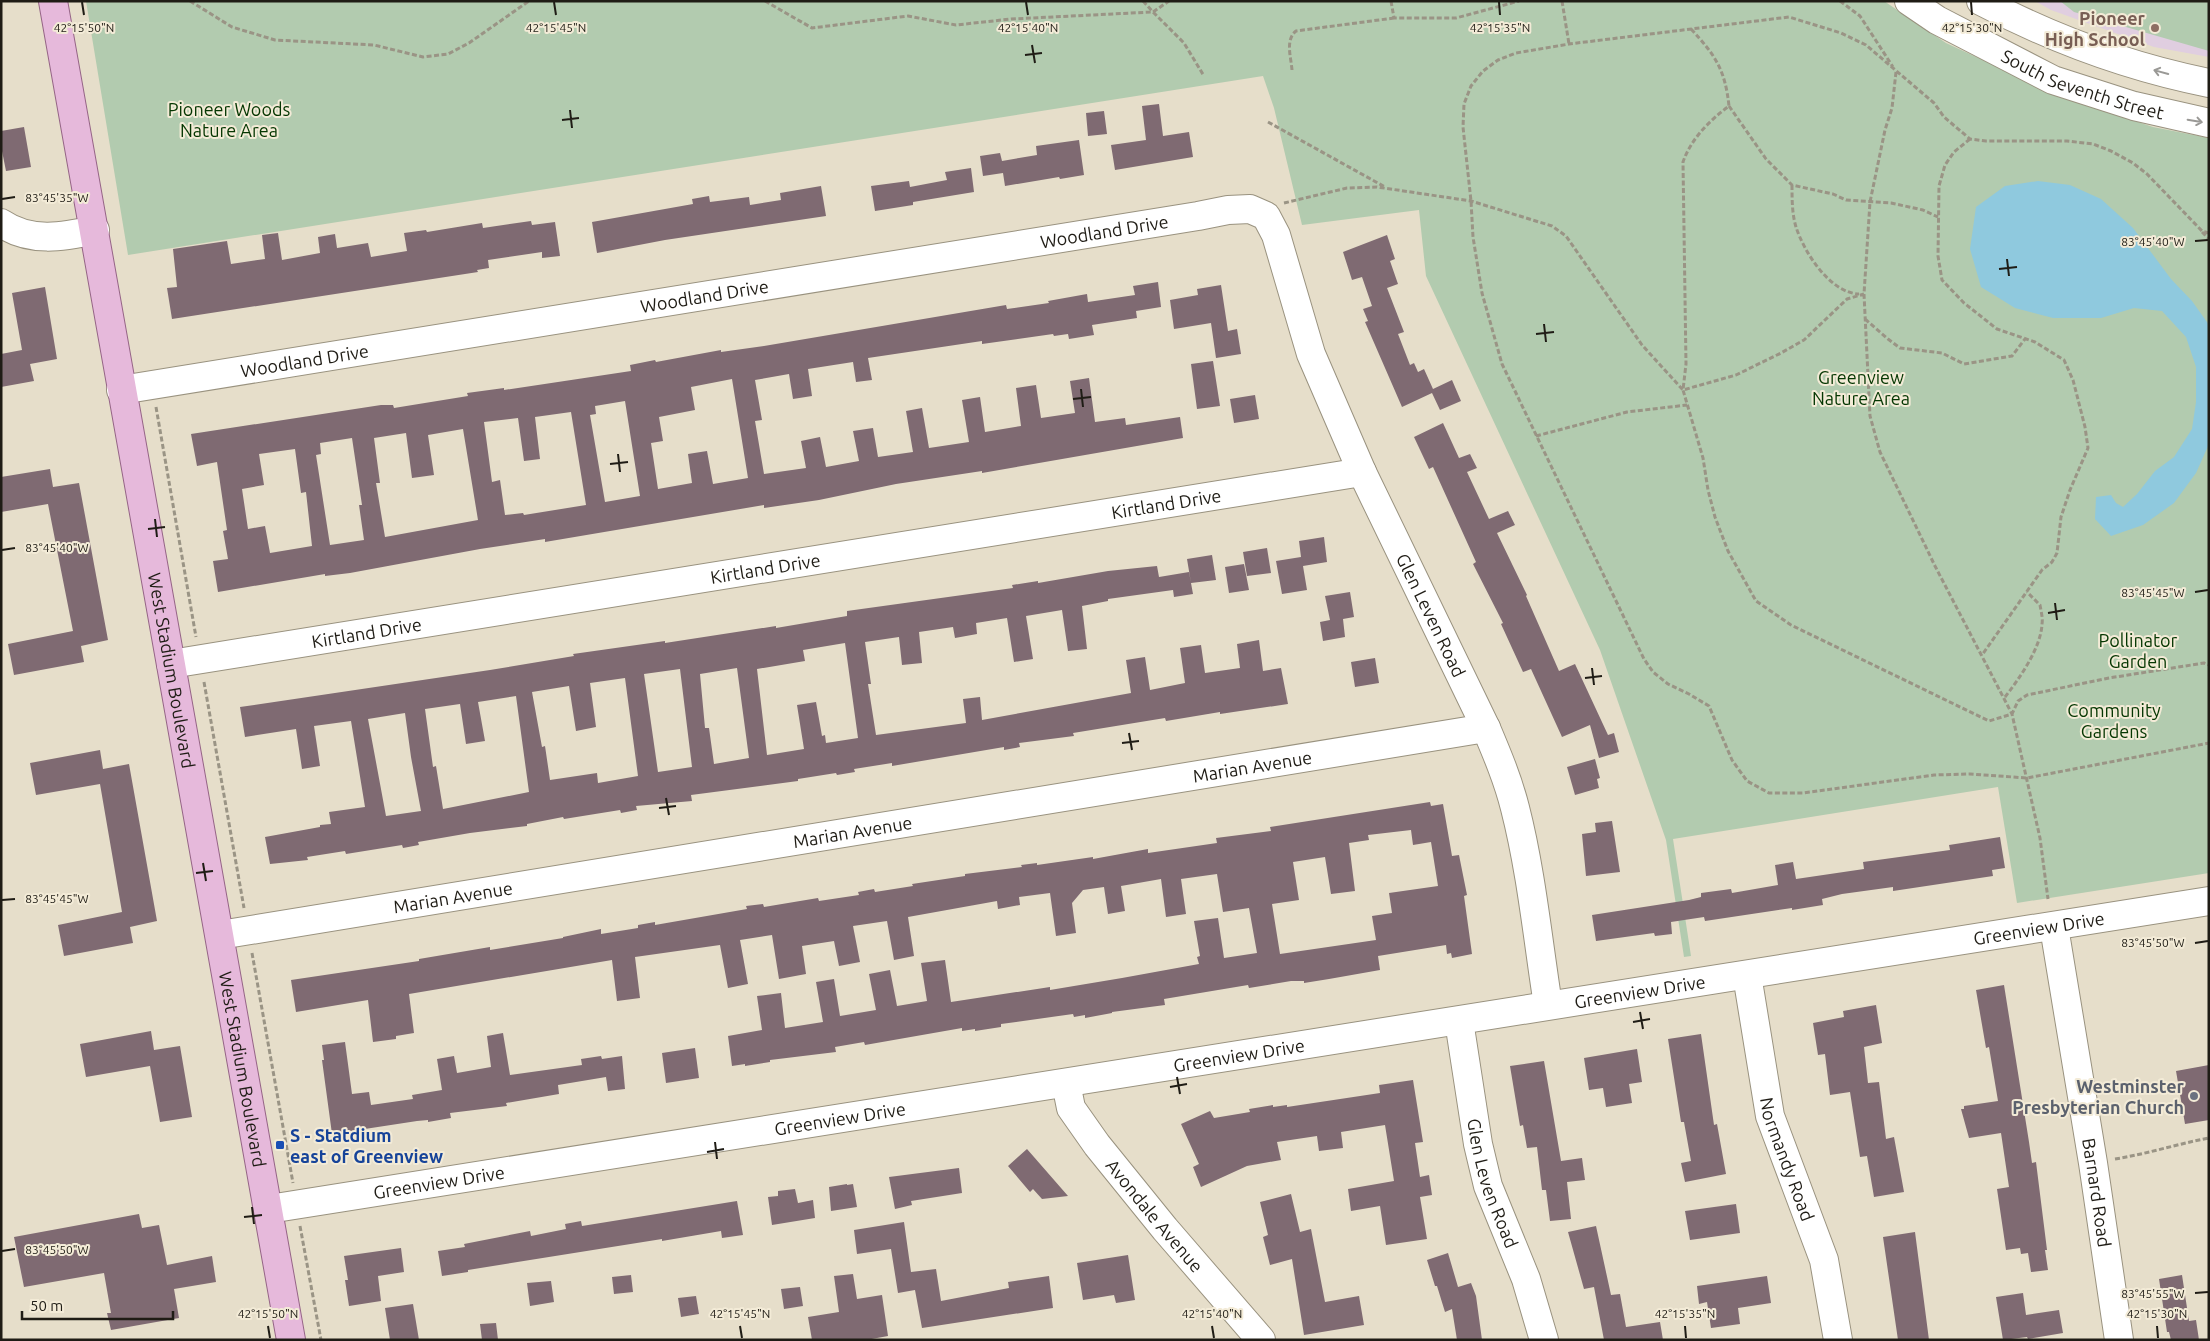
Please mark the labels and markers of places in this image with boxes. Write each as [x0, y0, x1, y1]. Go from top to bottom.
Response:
place label: Pioneer High School [2045, 8, 2146, 49]
marker: Pioneer High School [2149, 22, 2161, 34]
place label: Westminster Presbyterian Church [2012, 1076, 2185, 1117]
marker: Westminster Presbyterian Church [2188, 1090, 2200, 1102]
place label: S - Statdium east of Greenview [290, 1125, 443, 1166]
marker: S - Statdium east of Greenview [274, 1139, 286, 1151]

